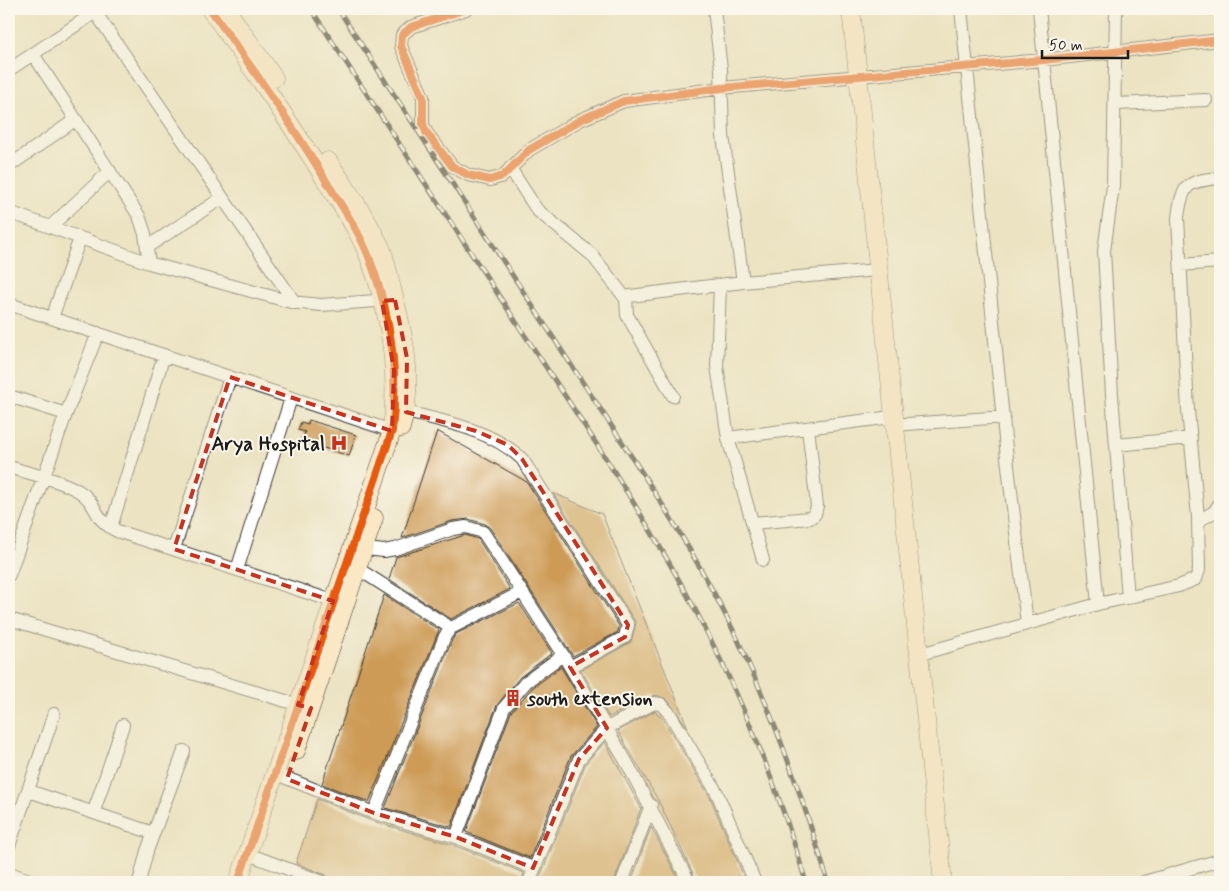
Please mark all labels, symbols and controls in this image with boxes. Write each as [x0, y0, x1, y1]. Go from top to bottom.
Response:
scale bar [1042, 28, 1128, 60]
text: 50 m [1049, 36, 1083, 56]
place label: Arya Hospital [211, 431, 325, 458]
hospital icon: Arya Hospital [329, 433, 349, 453]
place label: south extension [526, 686, 653, 713]
building icon: south extension [503, 688, 523, 708]

